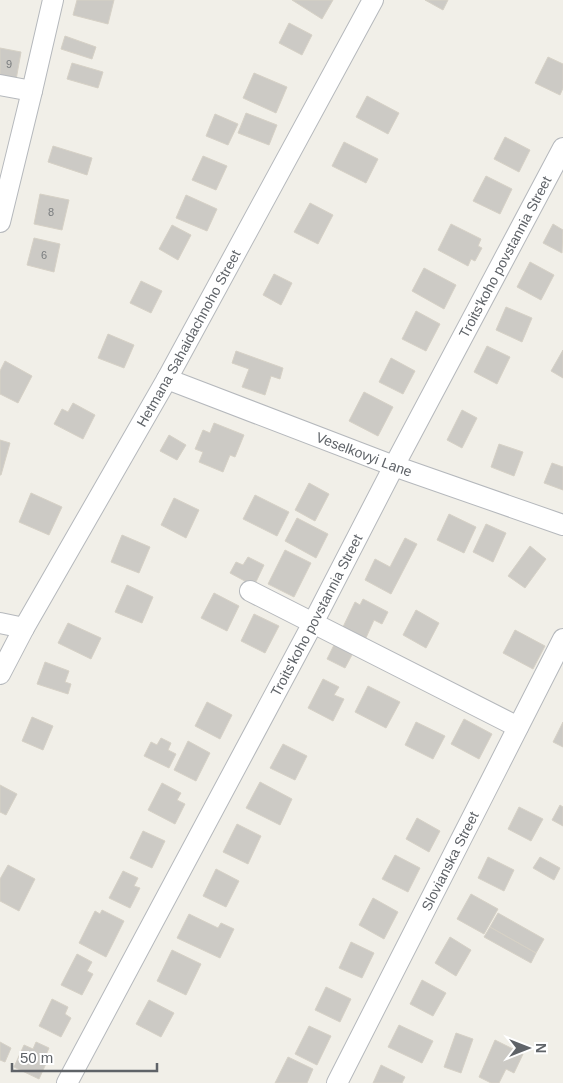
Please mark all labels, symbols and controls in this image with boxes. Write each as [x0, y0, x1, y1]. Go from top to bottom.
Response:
house number: 9 [6, 58, 12, 70]
street label: Troits'koho povstannia Street [456, 173, 555, 340]
house number: 8 [48, 206, 54, 218]
street label: Hetmana Sahaidachnoho Street [133, 247, 244, 430]
house number: 6 [41, 249, 47, 261]
street label: Veselkovyi Lane [314, 429, 414, 480]
street label: Troits'koho povstannia Street [267, 532, 365, 699]
street label: Slovianska Street [418, 809, 482, 913]
north arrow [503, 1023, 553, 1073]
scale bar [12, 1040, 158, 1072]
text: N [533, 1043, 549, 1053]
text: 50 m [20, 1049, 53, 1066]

